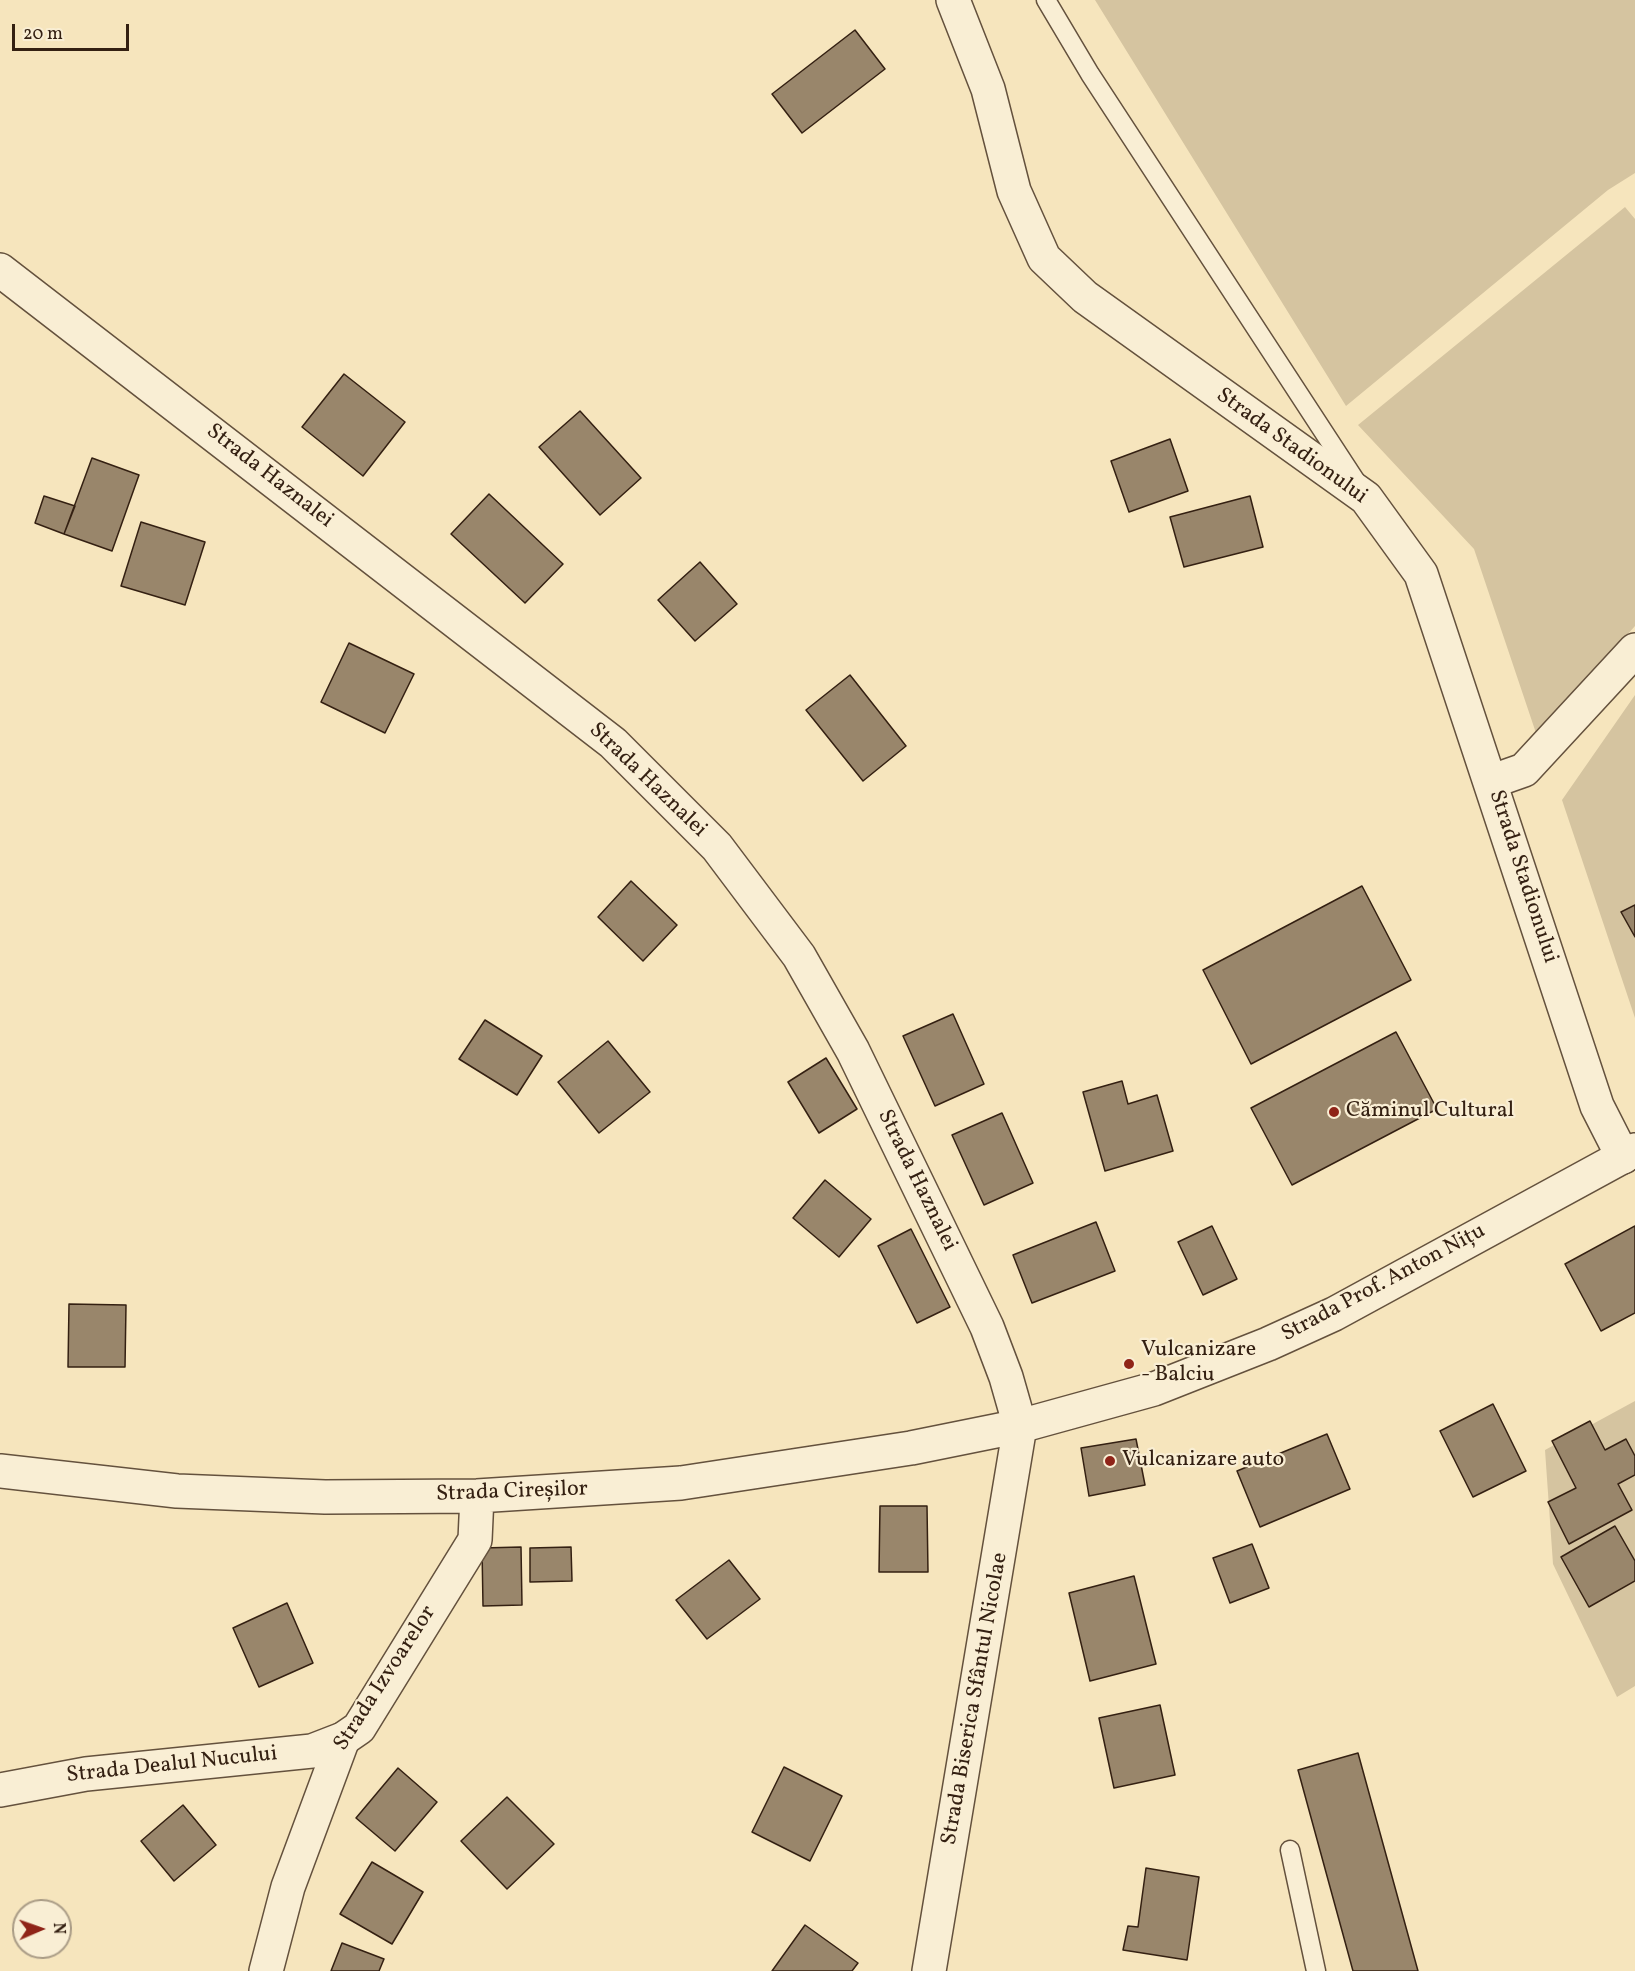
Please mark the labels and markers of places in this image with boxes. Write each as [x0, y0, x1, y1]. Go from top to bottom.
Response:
place label: Căminul Cultural [1346, 1099, 1514, 1125]
marker: Căminul Cultural [1327, 1105, 1341, 1119]
place label: Vulcanizare - Balciu [1141, 1338, 1256, 1390]
marker: Vulcanizare - Balciu [1122, 1357, 1136, 1371]
place label: Vulcanizare auto [1122, 1448, 1284, 1474]
marker: Vulcanizare auto [1103, 1454, 1117, 1468]

